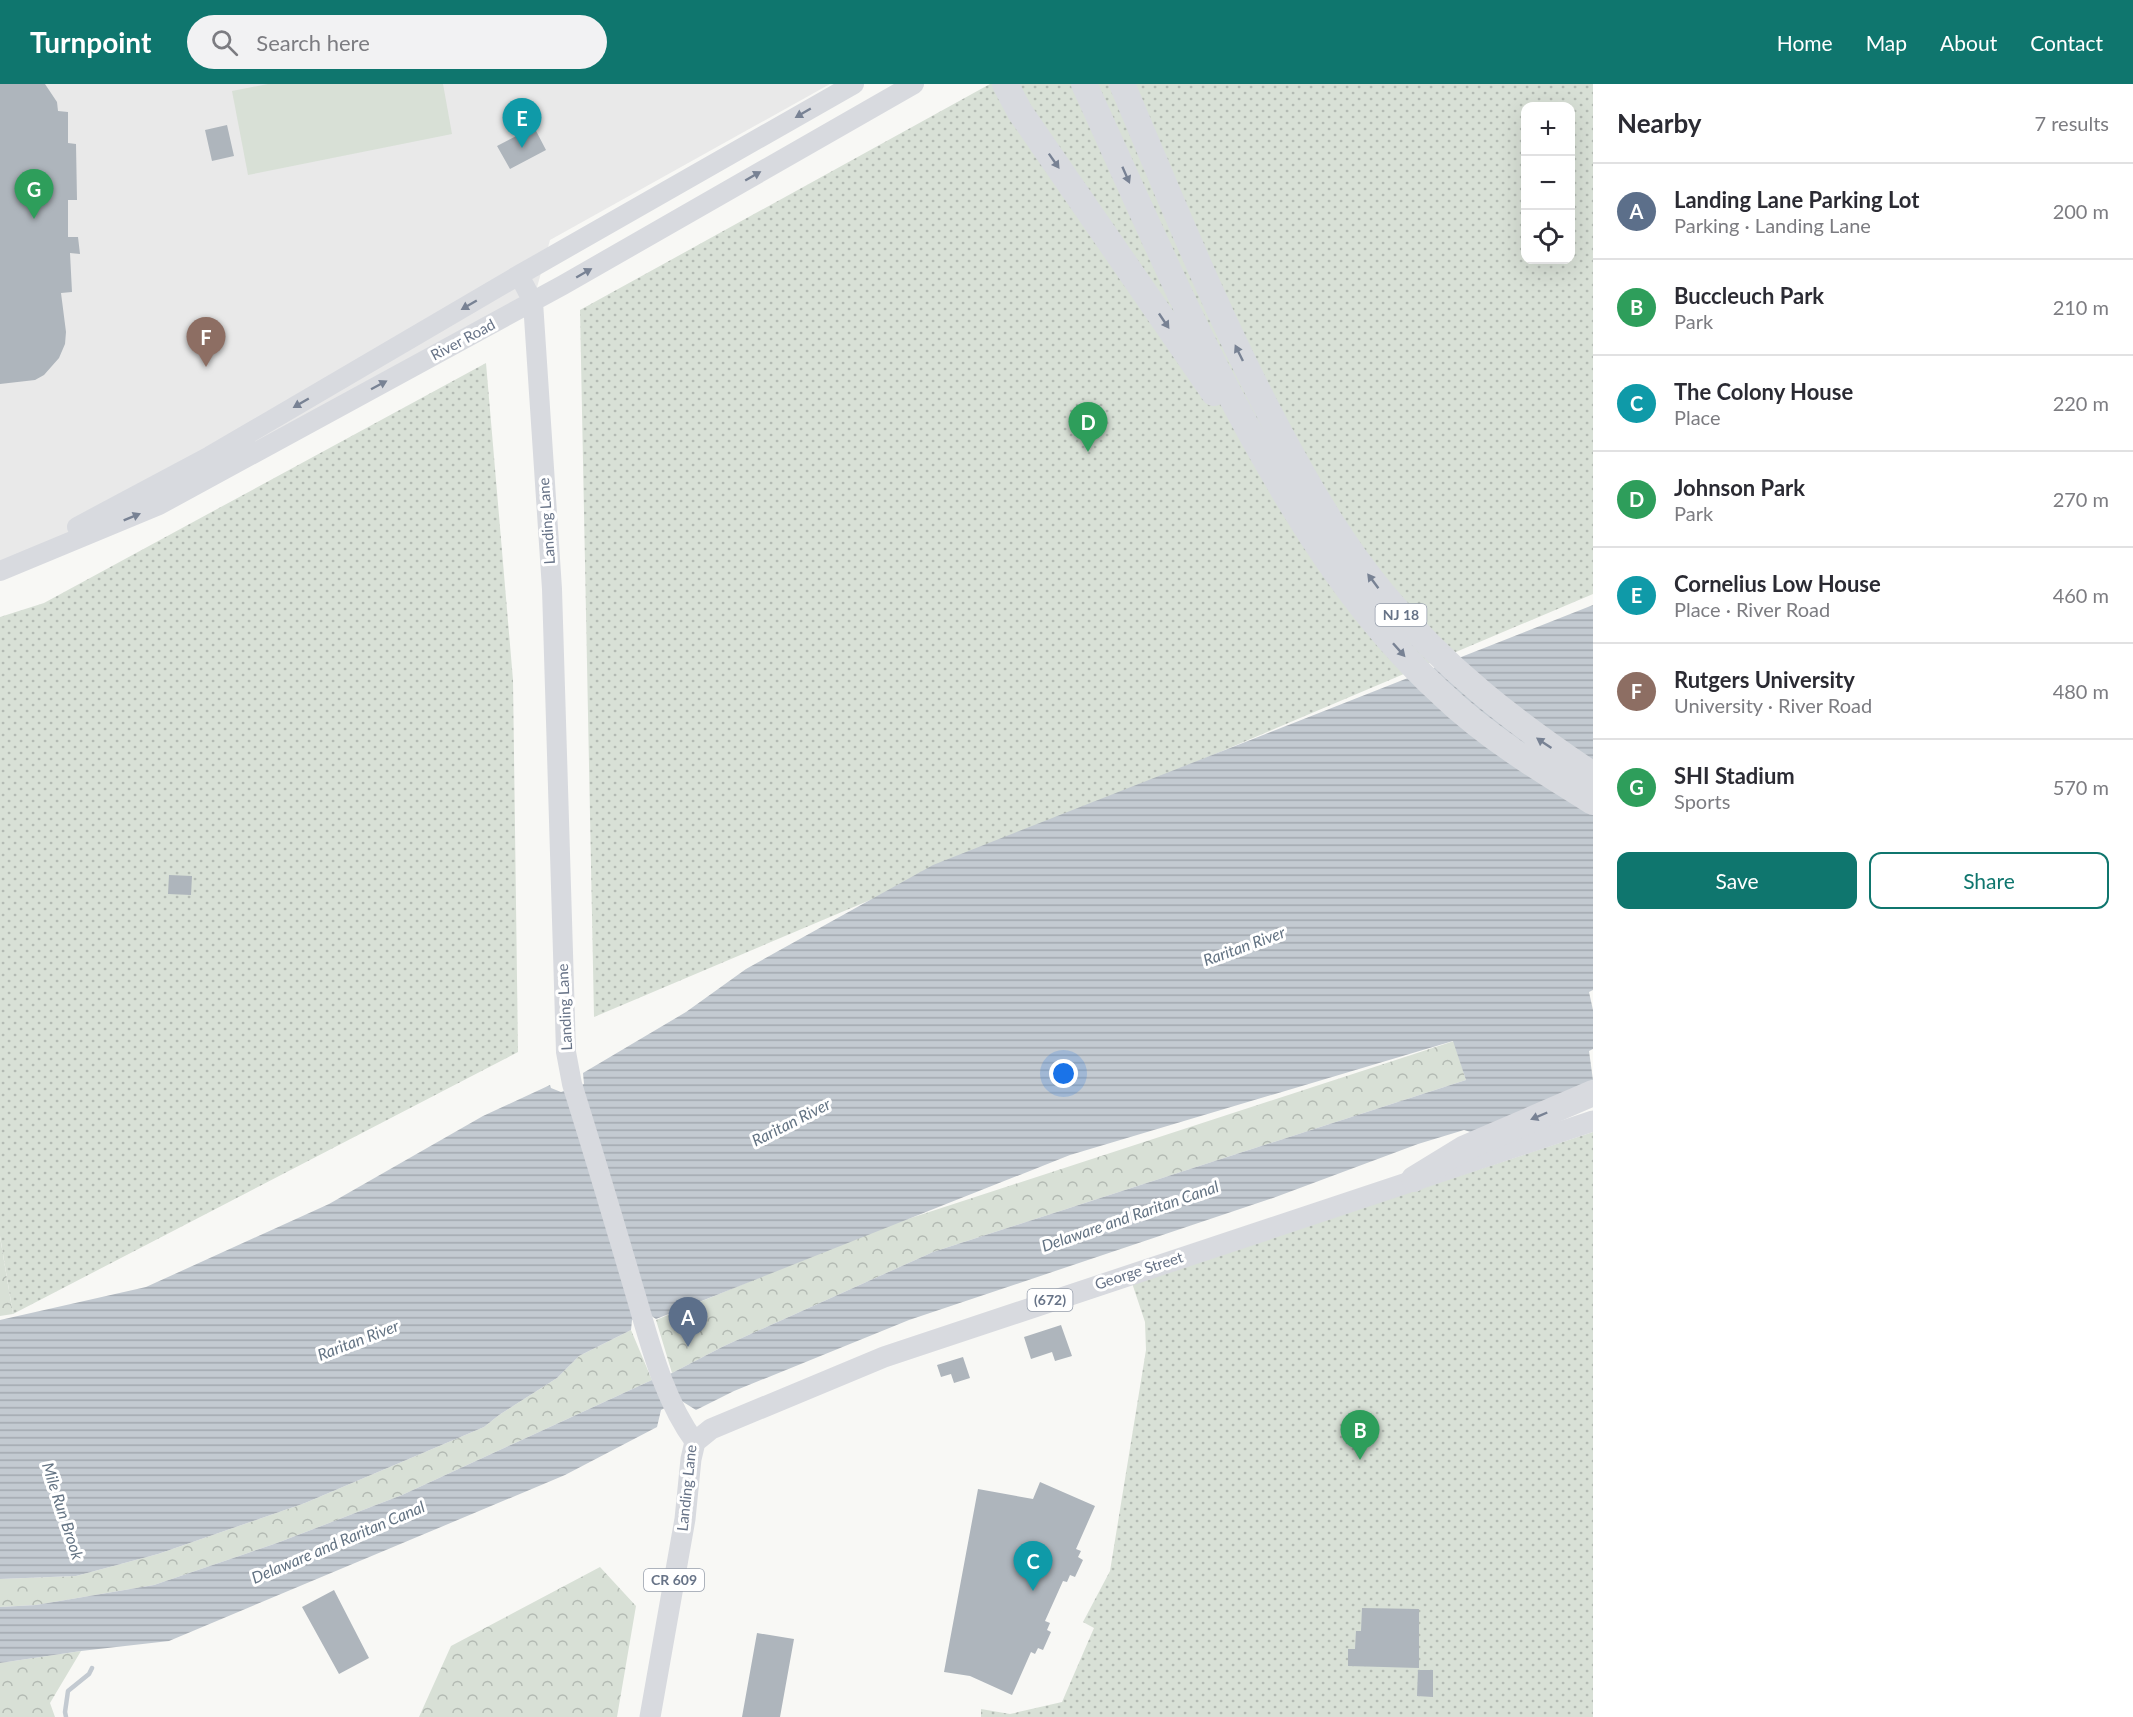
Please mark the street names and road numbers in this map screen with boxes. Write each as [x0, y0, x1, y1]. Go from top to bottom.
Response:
street label: River Road [427, 315, 498, 364]
street label: Landing Lane [534, 477, 558, 565]
road number: NJ 18 [1376, 604, 1426, 626]
street label: Landing Lane [553, 963, 575, 1051]
street label: George Street [1092, 1247, 1186, 1293]
road number: (672) [1028, 1289, 1072, 1311]
street label: Landing Lane [673, 1444, 700, 1532]
road number: CR 609 [644, 1569, 704, 1591]

